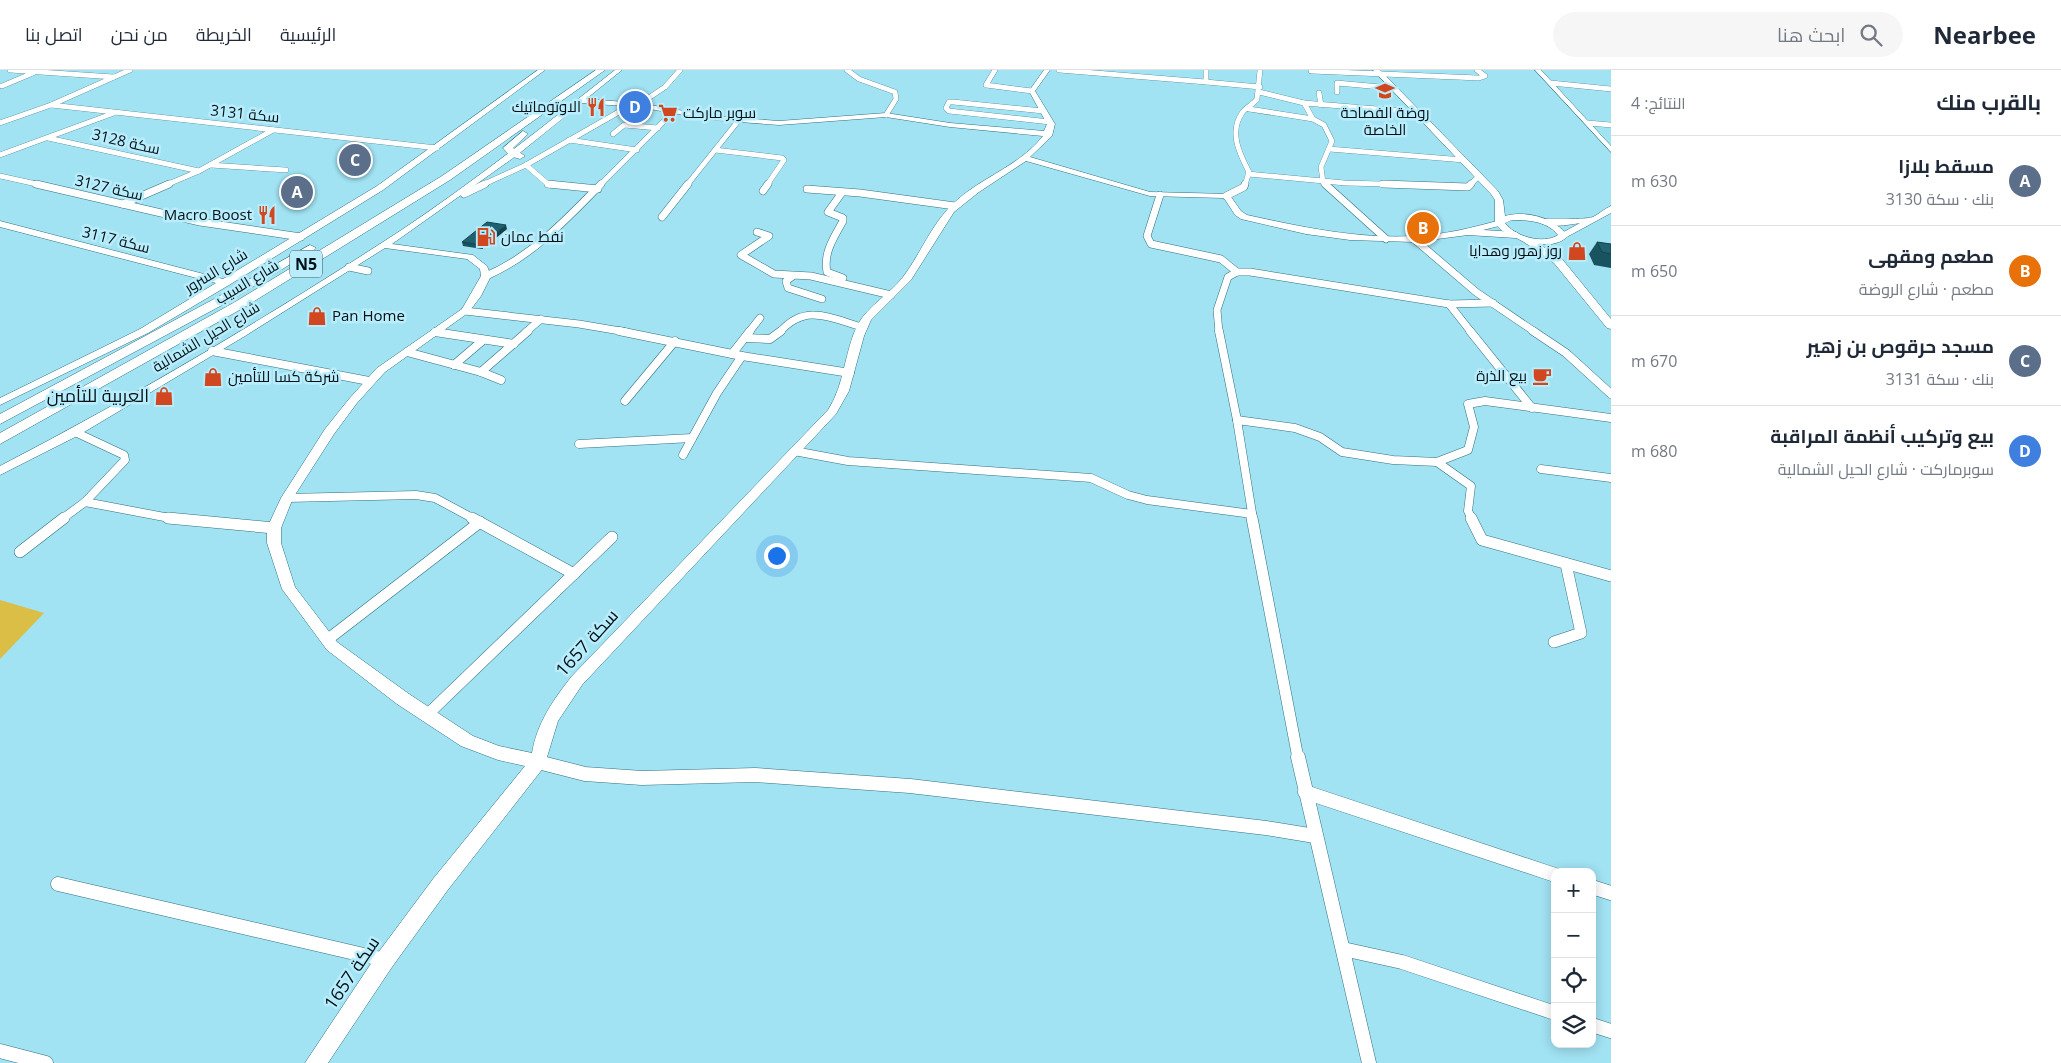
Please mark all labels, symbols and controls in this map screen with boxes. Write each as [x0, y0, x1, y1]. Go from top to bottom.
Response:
search box [1553, 12, 1903, 57]
text: Nearbee [1933, 18, 2036, 51]
icon: search [1857, 21, 1885, 49]
text: اتصل بنا [25, 22, 83, 46]
text: من نحن [111, 22, 168, 46]
text: الخريطة [196, 22, 252, 46]
text: الرئيسية [280, 22, 336, 46]
text: ابحث هنا [1777, 22, 1845, 48]
school or university icon: روضة الفصاحة الخاصة [1374, 80, 1396, 102]
pin: D [619, 88, 651, 126]
text: بالقرب منك [1936, 88, 2041, 116]
text: النتائج: 4 [1631, 92, 1686, 114]
place label: الاوتوماتيك [512, 96, 581, 116]
restaurant icon: الاوتوماتيك [585, 96, 607, 118]
street label: سكة 3131 [210, 99, 281, 127]
supermarket icon: سوبر ماركت [657, 102, 679, 124]
place label: سوبر ماركت [683, 102, 756, 122]
place label: روضة الفصاحة الخاصة [1341, 102, 1429, 139]
street label: سكة 3128 [90, 124, 162, 159]
pin: C [339, 141, 371, 179]
text: مسقط بلازا [1898, 153, 1994, 179]
street label: سكة 3127 [73, 170, 145, 205]
text: 630 m [1631, 170, 1677, 192]
text: A [2019, 170, 2031, 192]
pin: A [281, 173, 313, 211]
text: بنك · سكة 3130 [1886, 188, 1994, 210]
place label: Macro Boost [164, 204, 252, 224]
restaurant icon: Macro Boost [256, 204, 278, 226]
pin: B [1407, 209, 1439, 247]
street label: سكة 3117 [80, 221, 152, 257]
fuel station icon: نفط عمان [475, 226, 497, 248]
place label: نفط عمان [501, 226, 564, 247]
place label: روز زهور وهدايا [1469, 240, 1562, 260]
shop icon: روز زهور وهدايا [1566, 240, 1588, 262]
street label: شارع السرور [179, 243, 252, 299]
text: مطعم ومقهى [1868, 243, 1994, 269]
road number: N5 [290, 250, 322, 278]
street label: شارع السيب [211, 254, 283, 310]
text: 650 m [1631, 260, 1677, 282]
text: B [2020, 260, 2030, 282]
text: مطعم · شارع الروضة [1859, 278, 1994, 300]
street label: شارع الحيل الشمالية [148, 296, 264, 378]
shop icon: Pan Home [306, 305, 328, 327]
place label: Pan Home [332, 305, 405, 325]
text: مسجد حرقوص بن زهير [1807, 333, 1994, 359]
text: 670 m [1631, 350, 1677, 372]
text: C [2020, 350, 2030, 372]
place label: بيع الذرة [1476, 365, 1527, 387]
cafe icon: بيع الذرة [1531, 365, 1553, 387]
shop icon: شركة كسا للتأمين [202, 366, 224, 388]
place label: شركة كسا للتأمين [228, 366, 339, 387]
text: بنك · سكة 3131 [1886, 368, 1994, 390]
place label: العربية للتأمين [47, 383, 149, 407]
shop icon: العربية للتأمين [153, 385, 175, 407]
text: بيع وتركيب أنظمة المراقبة [1770, 423, 1994, 449]
text: 680 m [1631, 440, 1677, 462]
text: D [2019, 440, 2031, 462]
text: سوبرماركت · شارع الحيل الشمالية [1778, 458, 1994, 480]
your location [764, 543, 790, 569]
street label: سكة 1657 [550, 603, 623, 681]
map controls [1551, 868, 1596, 1048]
button: + [1551, 868, 1596, 913]
button: − [1551, 913, 1596, 958]
street label: سكة 1657 [318, 931, 384, 1014]
button: locate [1551, 958, 1596, 1003]
button: layers [1551, 1003, 1596, 1048]

